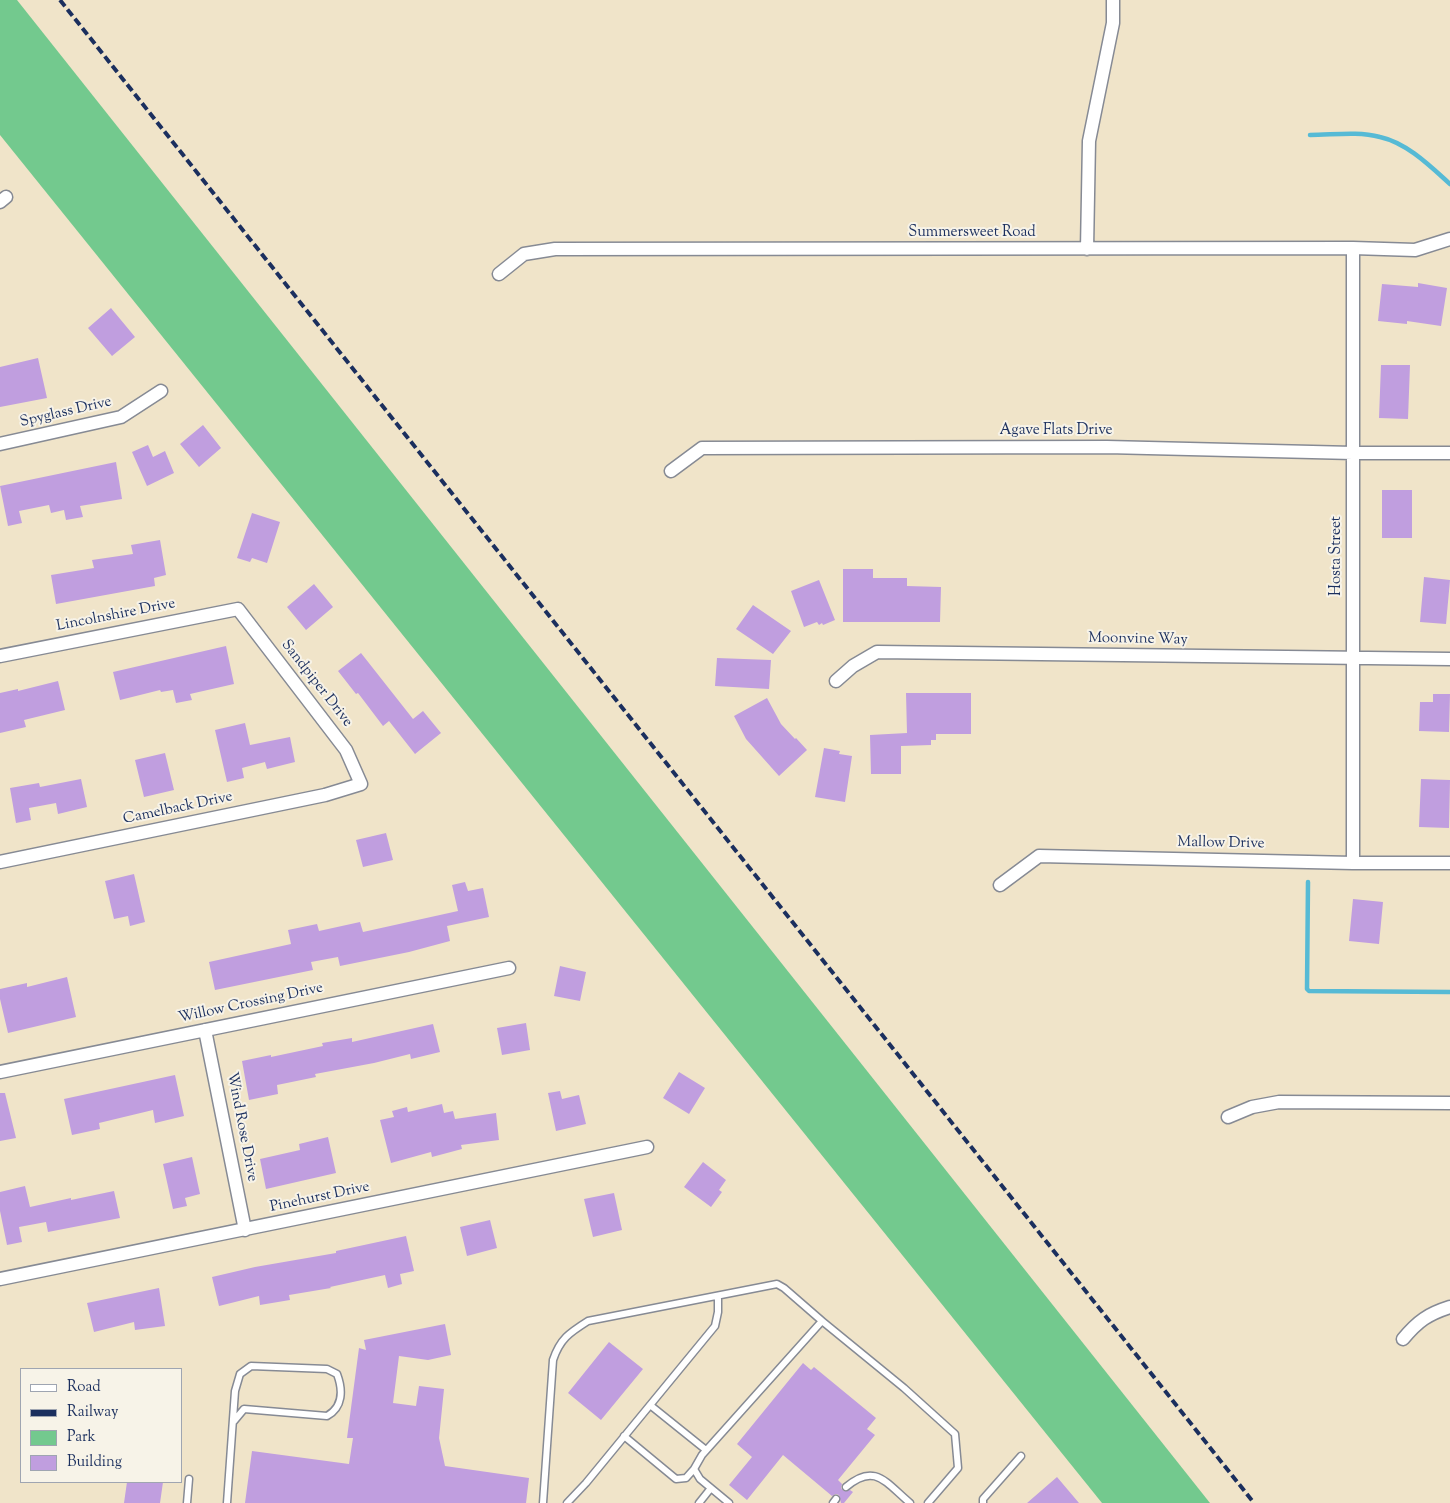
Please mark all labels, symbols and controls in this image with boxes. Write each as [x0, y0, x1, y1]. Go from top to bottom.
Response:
street label: Summersweet Road [908, 224, 1036, 242]
street label: Spyglass Drive [18, 394, 114, 432]
street label: Agave Flats Drive [999, 422, 1113, 440]
street label: Hosta Street [1328, 516, 1346, 596]
street label: Lincolnshire Drive [55, 596, 177, 636]
street label: Moonvine Way [1088, 630, 1188, 650]
street label: Sandpiper Drive [276, 637, 356, 731]
street label: Camelback Drive [122, 789, 234, 829]
street label: Mallow Drive [1177, 834, 1265, 854]
street label: Willow Crossing Drive [177, 980, 325, 1028]
street label: Wind Rose Drive [222, 1071, 260, 1183]
street label: Pinehurst Drive [269, 1179, 371, 1217]
legend [20, 1368, 182, 1483]
text: Road [67, 1377, 101, 1398]
text: Railway [67, 1402, 118, 1423]
text: Park [67, 1427, 96, 1448]
text: Building [67, 1452, 122, 1473]

